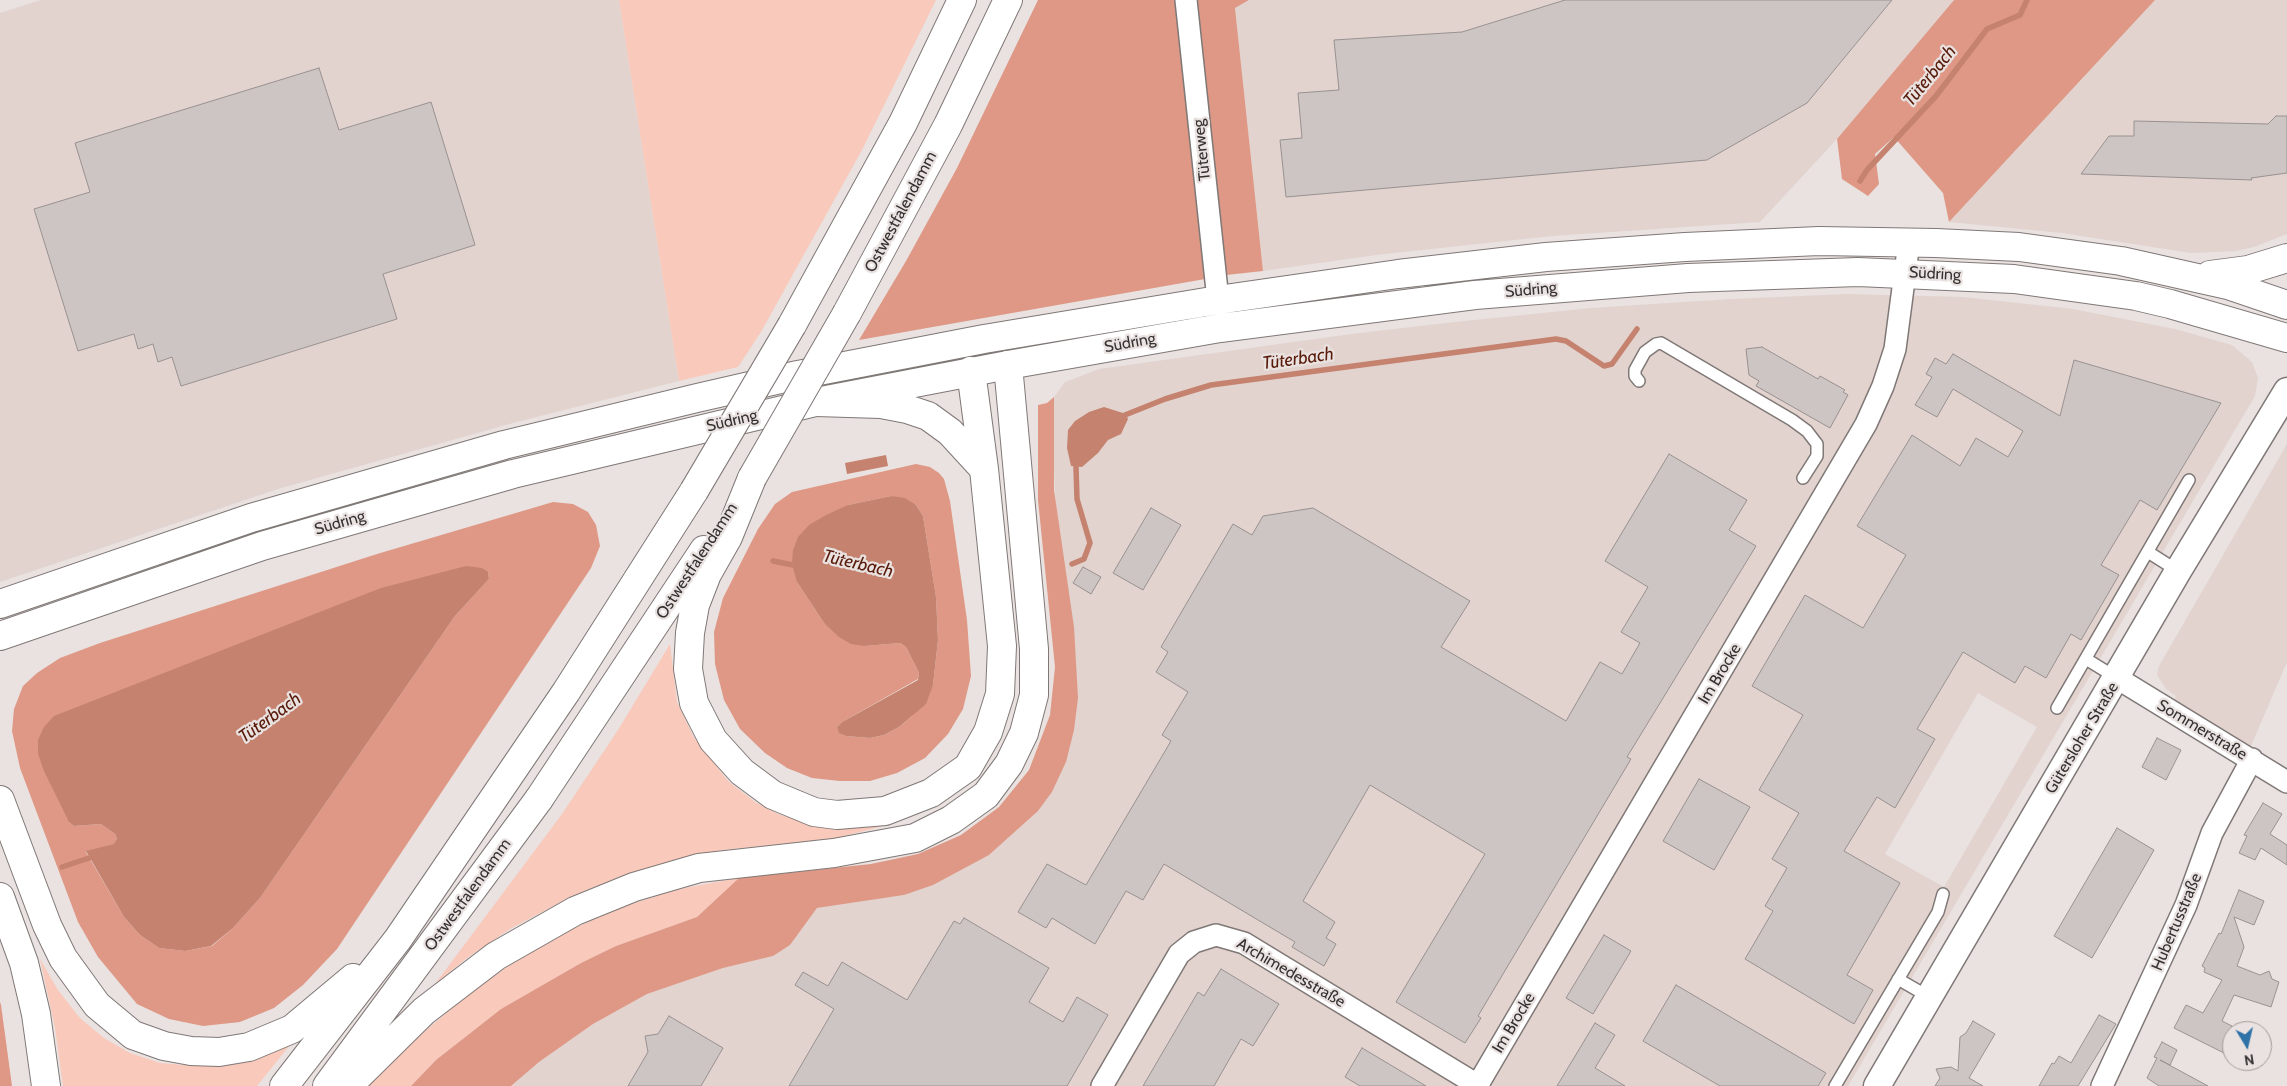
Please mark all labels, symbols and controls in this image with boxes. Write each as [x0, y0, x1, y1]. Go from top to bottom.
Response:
water label: Tüterbach [1899, 41, 1961, 111]
street label: Tüterweg [1189, 118, 1215, 182]
street label: Ostwestfalendamm [861, 148, 941, 276]
street label: Südring [1909, 263, 1961, 285]
street label: Südring [1504, 278, 1558, 302]
street label: Südring [1103, 329, 1157, 357]
water label: Tüterbach [1261, 343, 1335, 375]
street label: Südring [705, 406, 759, 436]
street label: Ostwestfalendamm [652, 499, 742, 623]
street label: Südring [312, 507, 368, 539]
water label: Tüterbach [821, 545, 895, 583]
street label: Im Brocke [1695, 640, 1745, 708]
street label: Gütersloher Straße [2041, 679, 2123, 797]
water label: Tüterbach [235, 688, 305, 748]
street label: Sommerstraße [2154, 696, 2250, 764]
street label: Ostwestfalendamm [421, 835, 515, 955]
street label: Hubertusstraße [2148, 870, 2206, 974]
street label: Archimedesstraße [1233, 934, 1349, 1012]
street label: Im Brocke [1489, 989, 1539, 1057]
north arrow [2222, 1021, 2272, 1071]
text: N [2243, 1050, 2255, 1069]

